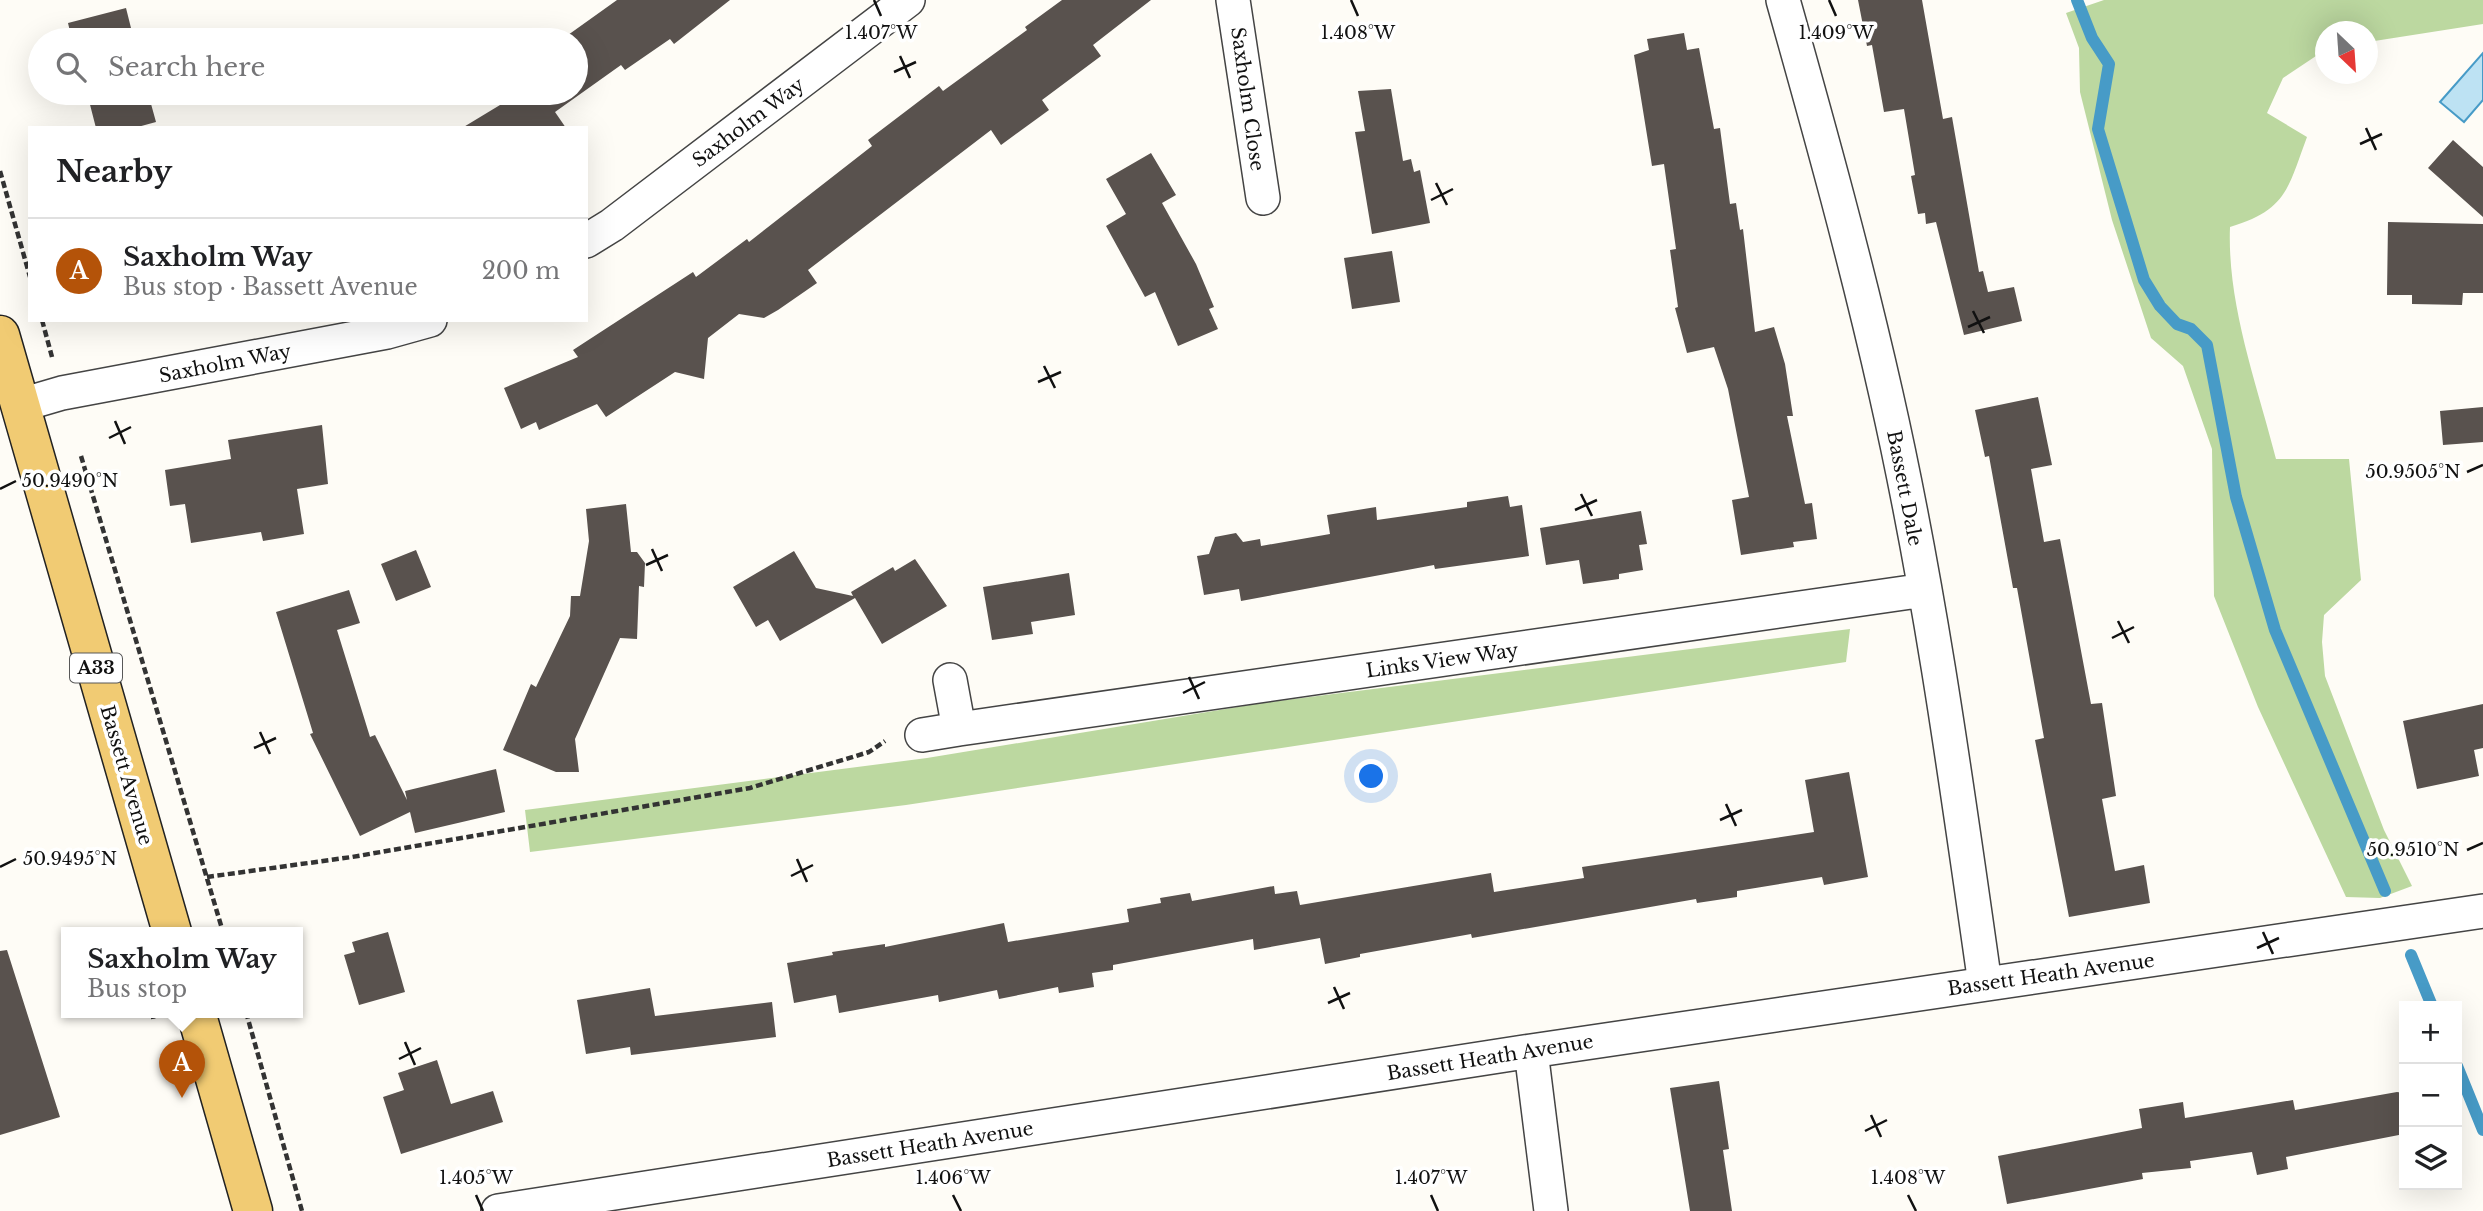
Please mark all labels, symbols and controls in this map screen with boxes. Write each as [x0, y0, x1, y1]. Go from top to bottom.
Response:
north arrow [2315, 21, 2378, 84]
text: 1.407°W [845, 22, 918, 44]
text: 1.408°W [1321, 22, 1396, 44]
text: 1.409°W [1798, 22, 1874, 44]
street label: Saxholm Close [1226, 26, 1269, 173]
search box [28, 28, 588, 105]
icon: search [52, 48, 90, 86]
text: Search here [108, 51, 265, 83]
street label: Saxholm Way [688, 73, 809, 172]
text: Nearby [56, 153, 172, 190]
text: Saxholm Way [123, 241, 312, 273]
text: A [70, 257, 88, 285]
text: 200 m [482, 257, 560, 285]
text: Bus stop · Bassett Avenue [123, 273, 418, 301]
street label: Saxholm Way [157, 339, 293, 388]
street label: Bassett Dale [1882, 428, 1927, 548]
text: 50.9505°N [2366, 461, 2460, 483]
text: 50.9490°N [22, 470, 118, 492]
street label: Links View Way [1364, 638, 1520, 683]
road number: A33 [70, 654, 122, 682]
street label: Bassett Avenue [96, 702, 158, 848]
your location [1354, 759, 1388, 793]
text: 50.9510°N [2367, 839, 2459, 861]
text: 50.9495°N [23, 848, 117, 870]
popup [61, 927, 303, 1018]
text: Saxholm Way [87, 943, 277, 975]
street label: Bassett Heath Avenue [1946, 949, 2156, 1000]
text: Bus stop [87, 975, 187, 1003]
map controls [2399, 1001, 2462, 1190]
button: + [2399, 1001, 2462, 1064]
street label: Bassett Heath Avenue [1385, 1030, 1595, 1085]
pin: A [159, 1040, 205, 1098]
button: − [2399, 1064, 2462, 1127]
street label: Bassett Heath Avenue [825, 1117, 1035, 1172]
button: layers [2399, 1127, 2462, 1190]
text: 1.405°W [439, 1167, 514, 1189]
text: 1.406°W [915, 1167, 991, 1189]
text: 1.407°W [1395, 1167, 1468, 1189]
text: 1.408°W [1871, 1167, 1946, 1189]

